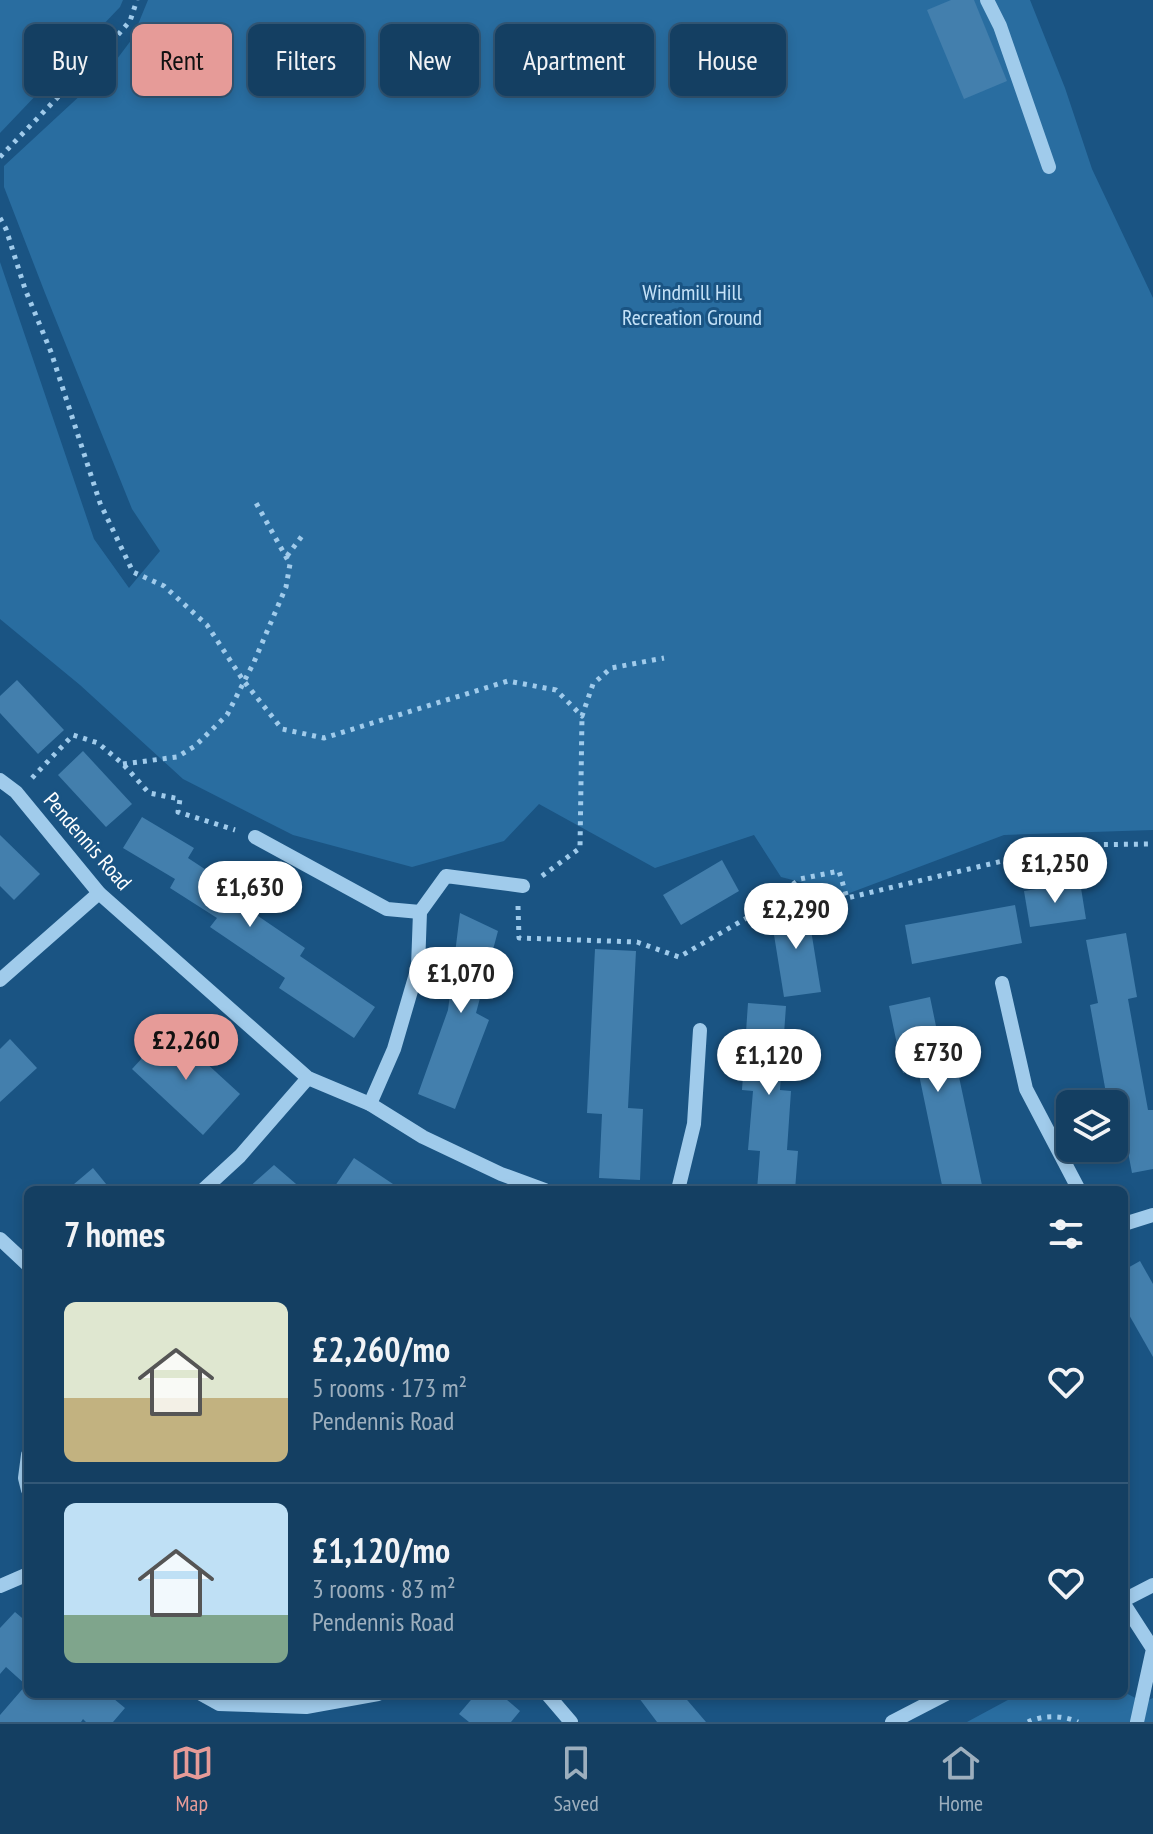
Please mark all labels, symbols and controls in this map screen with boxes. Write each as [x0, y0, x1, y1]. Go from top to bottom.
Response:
chip: Buy [24, 24, 116, 96]
chip: Rent [132, 24, 232, 96]
chip: Filters [248, 24, 364, 96]
chip: New [380, 24, 479, 96]
chip: Apartment [495, 24, 654, 96]
chip: House [670, 24, 786, 96]
park label: Windmill Hill Recreation Ground [622, 278, 762, 331]
street label: Pendennis Road [38, 786, 138, 896]
pin: £1,250 [990, 837, 1120, 905]
text: £1,250 [1021, 846, 1089, 879]
pin: £1,630 [185, 861, 315, 929]
text: £1,630 [216, 870, 284, 903]
pin: £2,290 [731, 883, 861, 951]
text: £2,290 [762, 892, 830, 925]
pin: £1,070 [396, 947, 526, 1015]
text: £1,070 [427, 956, 495, 989]
pin: £2,260 [121, 1014, 251, 1082]
text: £2,260 [152, 1023, 220, 1056]
pin: £730 [891, 1026, 985, 1094]
pin: £1,120 [704, 1029, 834, 1097]
text: £730 [913, 1035, 963, 1068]
text: £1,120 [735, 1038, 803, 1071]
map controls [1056, 1090, 1128, 1162]
button: layers [1056, 1090, 1128, 1162]
text: 7 homes [64, 1212, 165, 1256]
icon: filters [1044, 1212, 1088, 1256]
text: £2,260/mo [312, 1327, 450, 1371]
icon: home [128, 1334, 224, 1430]
icon: heart [1044, 1360, 1088, 1404]
text: 5 rooms · 173 m² [312, 1371, 467, 1404]
text: Pendennis Road [312, 1404, 454, 1437]
text: £1,120/mo [312, 1528, 450, 1572]
icon: home [128, 1535, 224, 1631]
icon: heart [1044, 1561, 1088, 1605]
text: 3 rooms · 83 m² [312, 1572, 456, 1605]
text: Pendennis Road [312, 1605, 454, 1638]
tab: Map [170, 1741, 214, 1817]
tab: Saved [553, 1741, 599, 1817]
tab: Home [938, 1741, 983, 1817]

